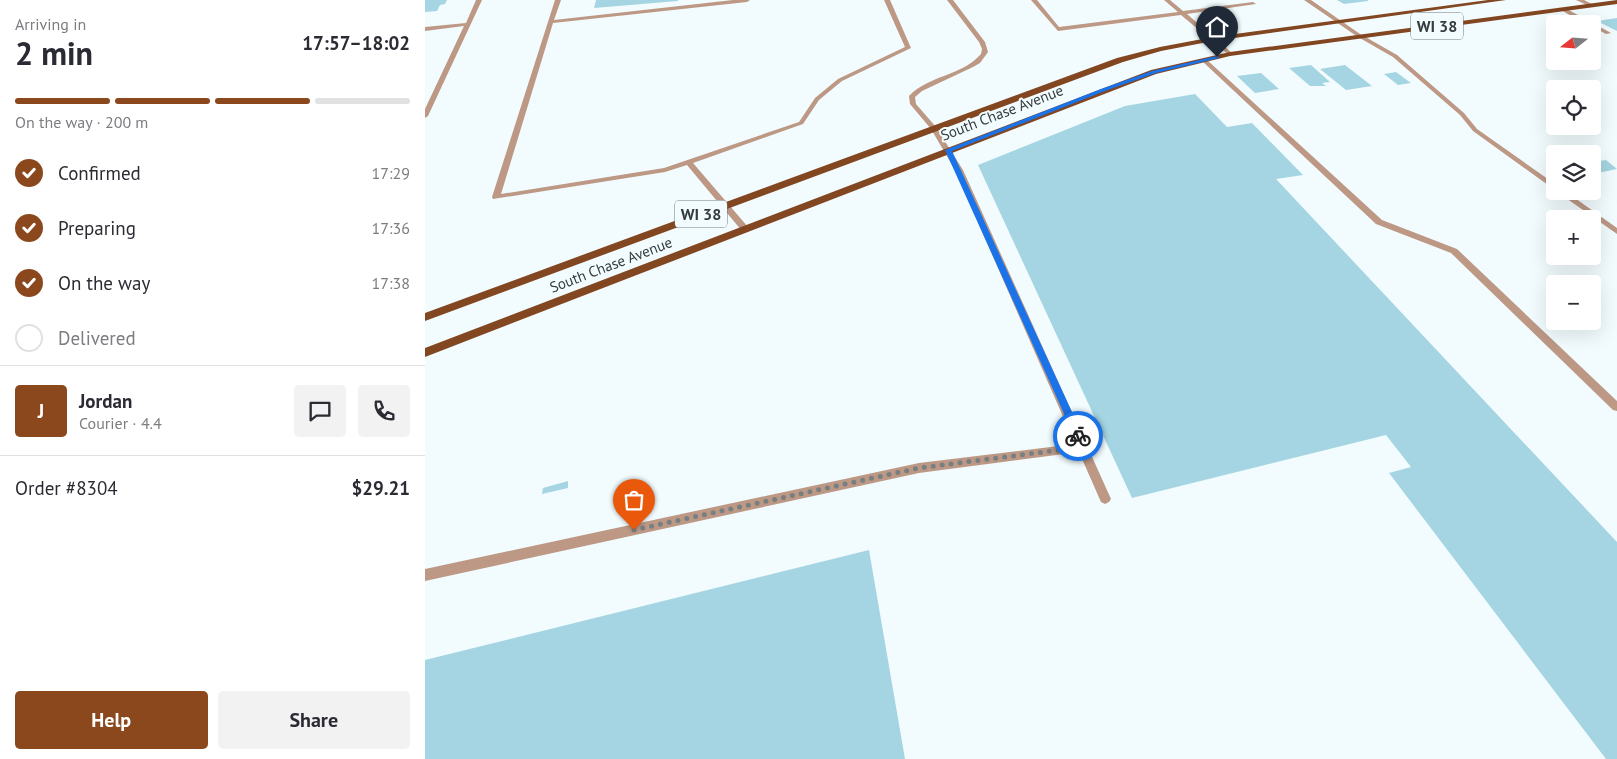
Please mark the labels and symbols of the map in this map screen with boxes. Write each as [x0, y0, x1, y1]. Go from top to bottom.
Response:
pin [1196, 6, 1238, 57]
road number: WI 38 [1411, 12, 1463, 40]
north arrow [1546, 15, 1601, 70]
street label: South Chase Avenue [938, 80, 1066, 145]
road number: WI 38 [675, 200, 727, 228]
street label: South Chase Avenue [547, 232, 675, 297]
courier [1053, 411, 1103, 461]
pin [613, 479, 655, 530]

